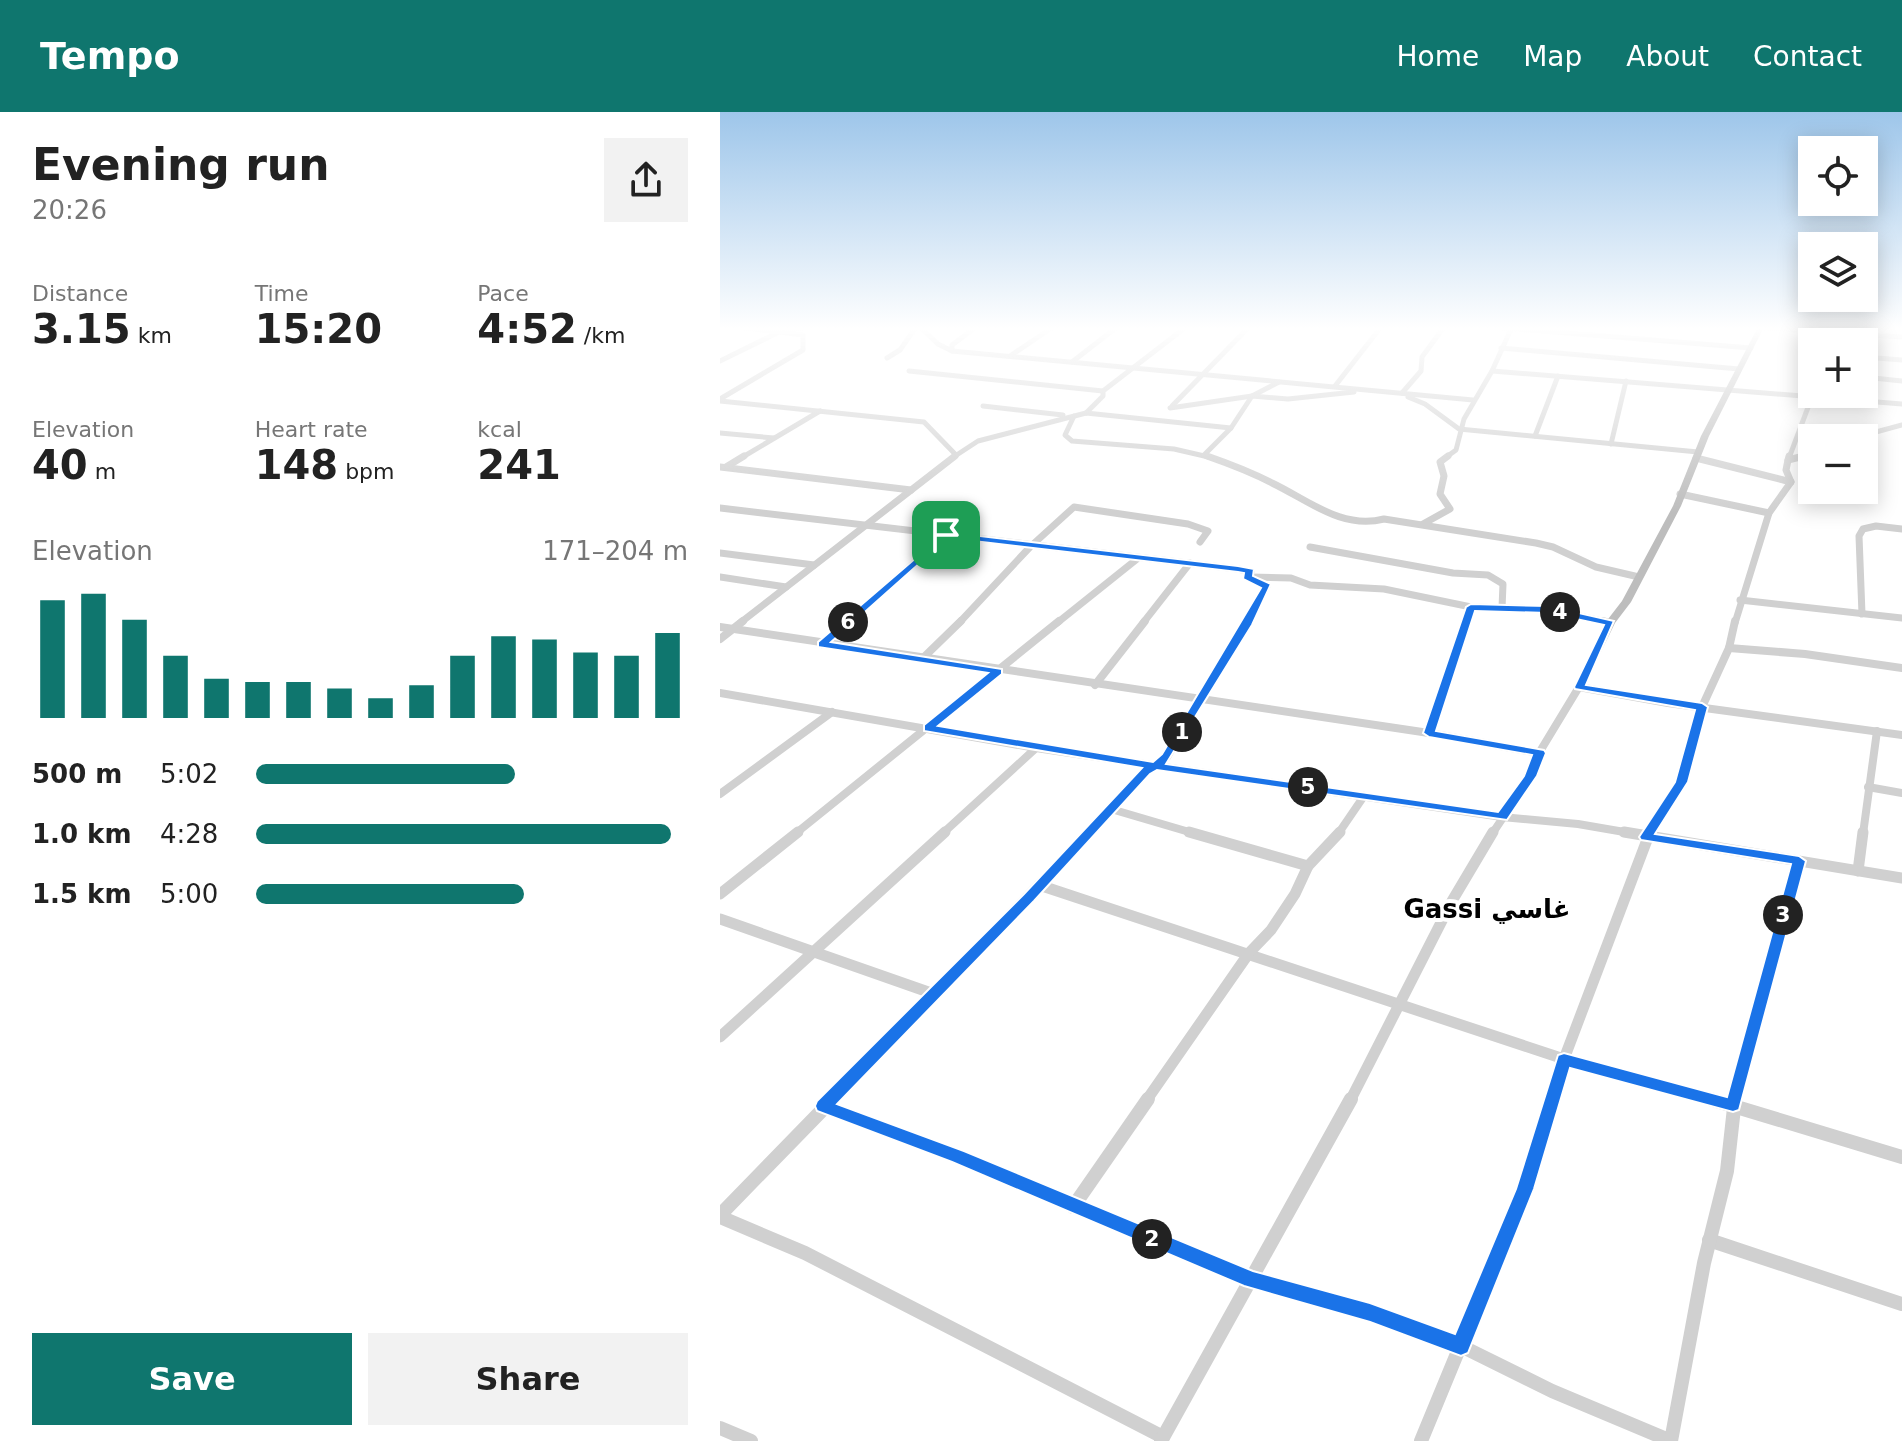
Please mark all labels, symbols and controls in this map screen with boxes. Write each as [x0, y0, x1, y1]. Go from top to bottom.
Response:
text: Tempo [40, 34, 180, 78]
text: Home [1396, 40, 1479, 73]
text: Map [1523, 40, 1582, 73]
text: About [1626, 40, 1709, 73]
text: Contact [1753, 40, 1862, 73]
map controls [1798, 136, 1878, 504]
button: locate [1798, 136, 1878, 216]
button: share [604, 138, 688, 222]
text: Evening run [32, 139, 329, 190]
text: 20:26 [32, 195, 107, 225]
button: layers [1798, 232, 1878, 312]
text: Distance [32, 281, 128, 306]
text: Time [255, 281, 309, 306]
text: Pace [477, 281, 529, 306]
text: 3.15 [32, 306, 131, 352]
text: 15:20 [255, 306, 382, 352]
text: 4:52 [477, 306, 577, 352]
text: km [131, 323, 172, 348]
text: /km [577, 323, 625, 348]
button: + [1798, 328, 1878, 408]
text: Elevation [32, 417, 134, 442]
text: Heart rate [255, 417, 368, 442]
text: kcal [477, 417, 522, 442]
button: − [1798, 424, 1878, 504]
text: 40 [32, 442, 88, 488]
text: 148 [255, 442, 338, 488]
text: 241 [477, 442, 561, 488]
text: m [88, 459, 116, 484]
text: bpm [338, 459, 395, 484]
pin [912, 501, 980, 569]
icon: arrive [924, 513, 968, 557]
text: Elevation [32, 536, 153, 566]
text: 171–204 m [542, 536, 688, 566]
pin: 4 [1540, 592, 1580, 632]
text: 4 [1552, 599, 1568, 624]
pin: 6 [828, 602, 868, 642]
text: 6 [840, 609, 856, 634]
pin: 1 [1162, 712, 1202, 752]
text: 1 [1174, 719, 1190, 744]
text: 500 m [32, 759, 122, 789]
text: 5:02 [160, 759, 218, 789]
pin: 5 [1288, 767, 1328, 807]
text: 5 [1300, 774, 1316, 799]
text: 1.0 km [32, 819, 132, 849]
text: 4:28 [160, 819, 218, 849]
text: 1.5 km [32, 879, 132, 909]
text: 5:00 [160, 879, 218, 909]
district label: Gassi غاسي [1403, 894, 1571, 924]
pin: 3 [1763, 895, 1803, 935]
text: 3 [1775, 902, 1791, 927]
pin: 2 [1132, 1219, 1172, 1259]
text: 2 [1144, 1226, 1160, 1251]
button: Save [32, 1333, 352, 1425]
button: Share [368, 1333, 688, 1425]

